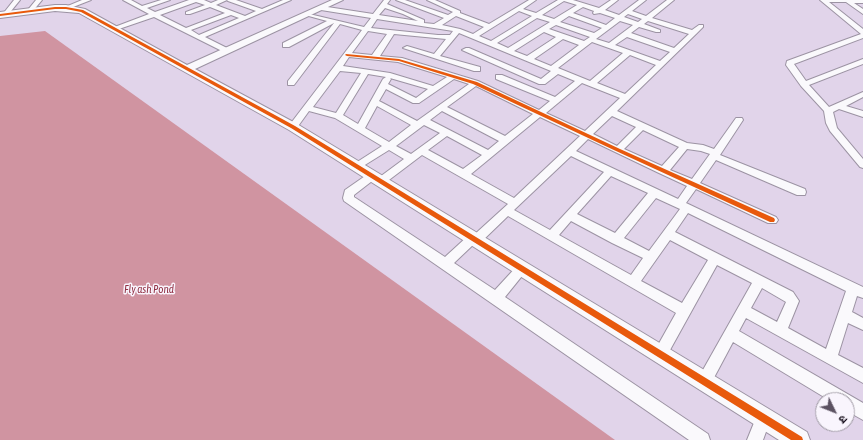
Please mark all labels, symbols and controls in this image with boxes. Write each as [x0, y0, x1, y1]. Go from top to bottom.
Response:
water label: Fly ash Pond [124, 283, 174, 297]
north arrow [815, 392, 855, 432]
text: उ [836, 413, 850, 426]

